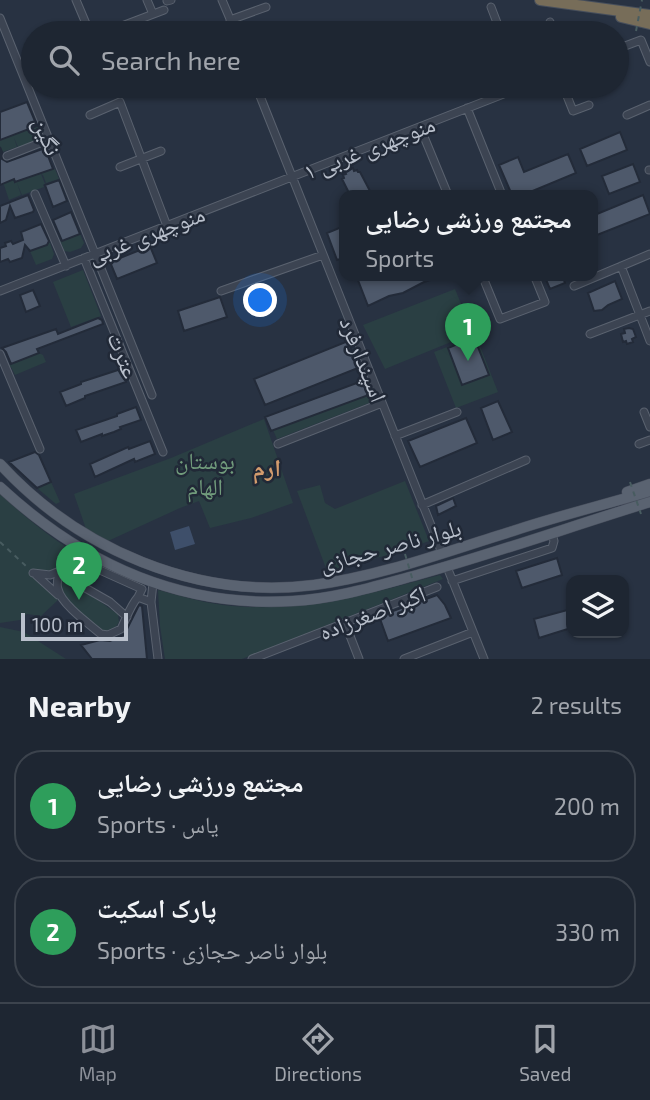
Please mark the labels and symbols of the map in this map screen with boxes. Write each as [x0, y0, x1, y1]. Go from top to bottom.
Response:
street label: منوچهری غربی ۱ [299, 109, 439, 186]
street label: نگین [27, 113, 68, 160]
street label: منوچهری غربی [84, 199, 209, 270]
your location [243, 283, 277, 317]
pin: 1 [445, 303, 491, 361]
street label: اسپندارفرد [333, 312, 394, 406]
street label: عترت [102, 328, 146, 382]
park label: بوستان الهام [175, 446, 235, 503]
district label: ارم [253, 452, 281, 485]
street label: بلوار ناصر حجازی [316, 513, 464, 578]
pin: 2 [56, 542, 102, 600]
street label: اکبر اصغرزاده [315, 579, 429, 646]
scale bar [21, 610, 128, 642]

